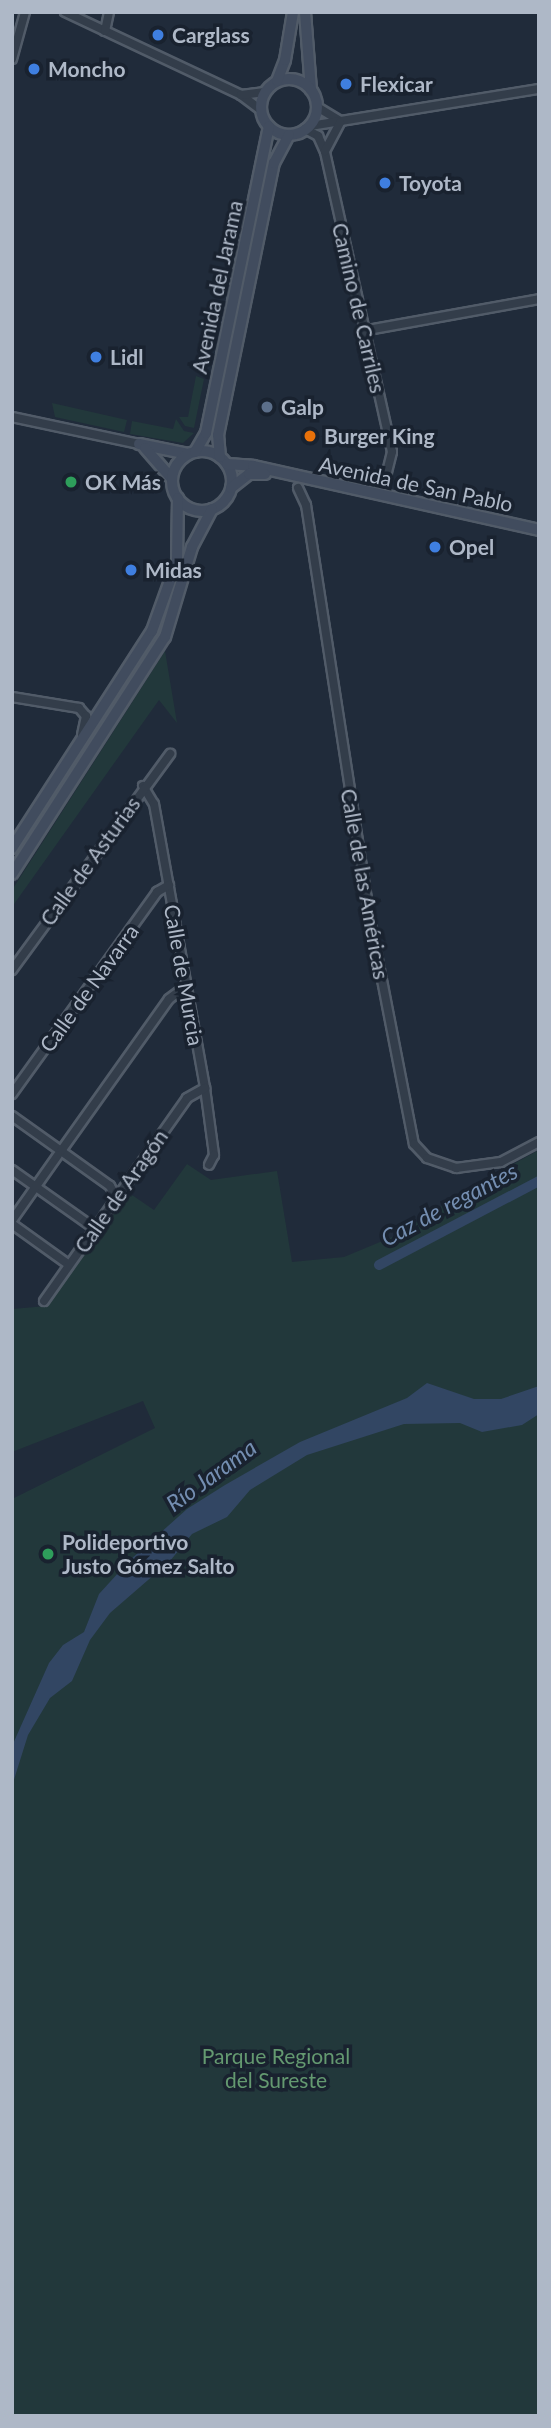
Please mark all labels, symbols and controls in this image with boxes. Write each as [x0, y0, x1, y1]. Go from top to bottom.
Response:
place label: Carglass [172, 22, 250, 48]
marker: Carglass [150, 27, 166, 43]
place label: Moncho [48, 56, 125, 82]
marker: Moncho [26, 61, 42, 77]
place label: Flexicar [360, 71, 433, 97]
marker: Flexicar [338, 76, 354, 92]
place label: Toyota [399, 170, 462, 196]
marker: Toyota [377, 175, 393, 191]
street label: Avenida del Jarama [186, 198, 248, 376]
street label: Camino de Carriles [327, 220, 391, 396]
place label: Lidl [110, 344, 143, 370]
marker: Lidl [88, 349, 104, 365]
place label: Galp [281, 394, 324, 420]
marker: Galp [259, 399, 275, 415]
place label: Burger King [324, 423, 435, 449]
marker: Burger King [302, 428, 318, 444]
street label: Avenida de San Pablo [317, 451, 515, 517]
place label: OK Más [85, 469, 161, 495]
marker: OK Más [63, 474, 79, 490]
place label: Opel [449, 534, 494, 560]
marker: Opel [427, 539, 443, 555]
place label: Midas [145, 557, 202, 583]
marker: Midas [123, 562, 139, 578]
street label: Calle de las Américas [336, 786, 394, 982]
street label: Calle de Asturias [35, 791, 145, 931]
street label: Calle de Murcia [159, 902, 209, 1048]
street label: Calle de Navarra [34, 919, 144, 1057]
street label: Calle de Aragón [69, 1124, 173, 1258]
water label: Caz de regantes [376, 1156, 522, 1252]
water label: Río Jarama [160, 1433, 262, 1517]
place label: Polideportivo Justo Gómez Salto [62, 1529, 234, 1579]
marker: Polideportivo Justo Gómez Salto [40, 1546, 56, 1562]
park label: Parque Regional del Sureste [202, 2043, 350, 2093]

